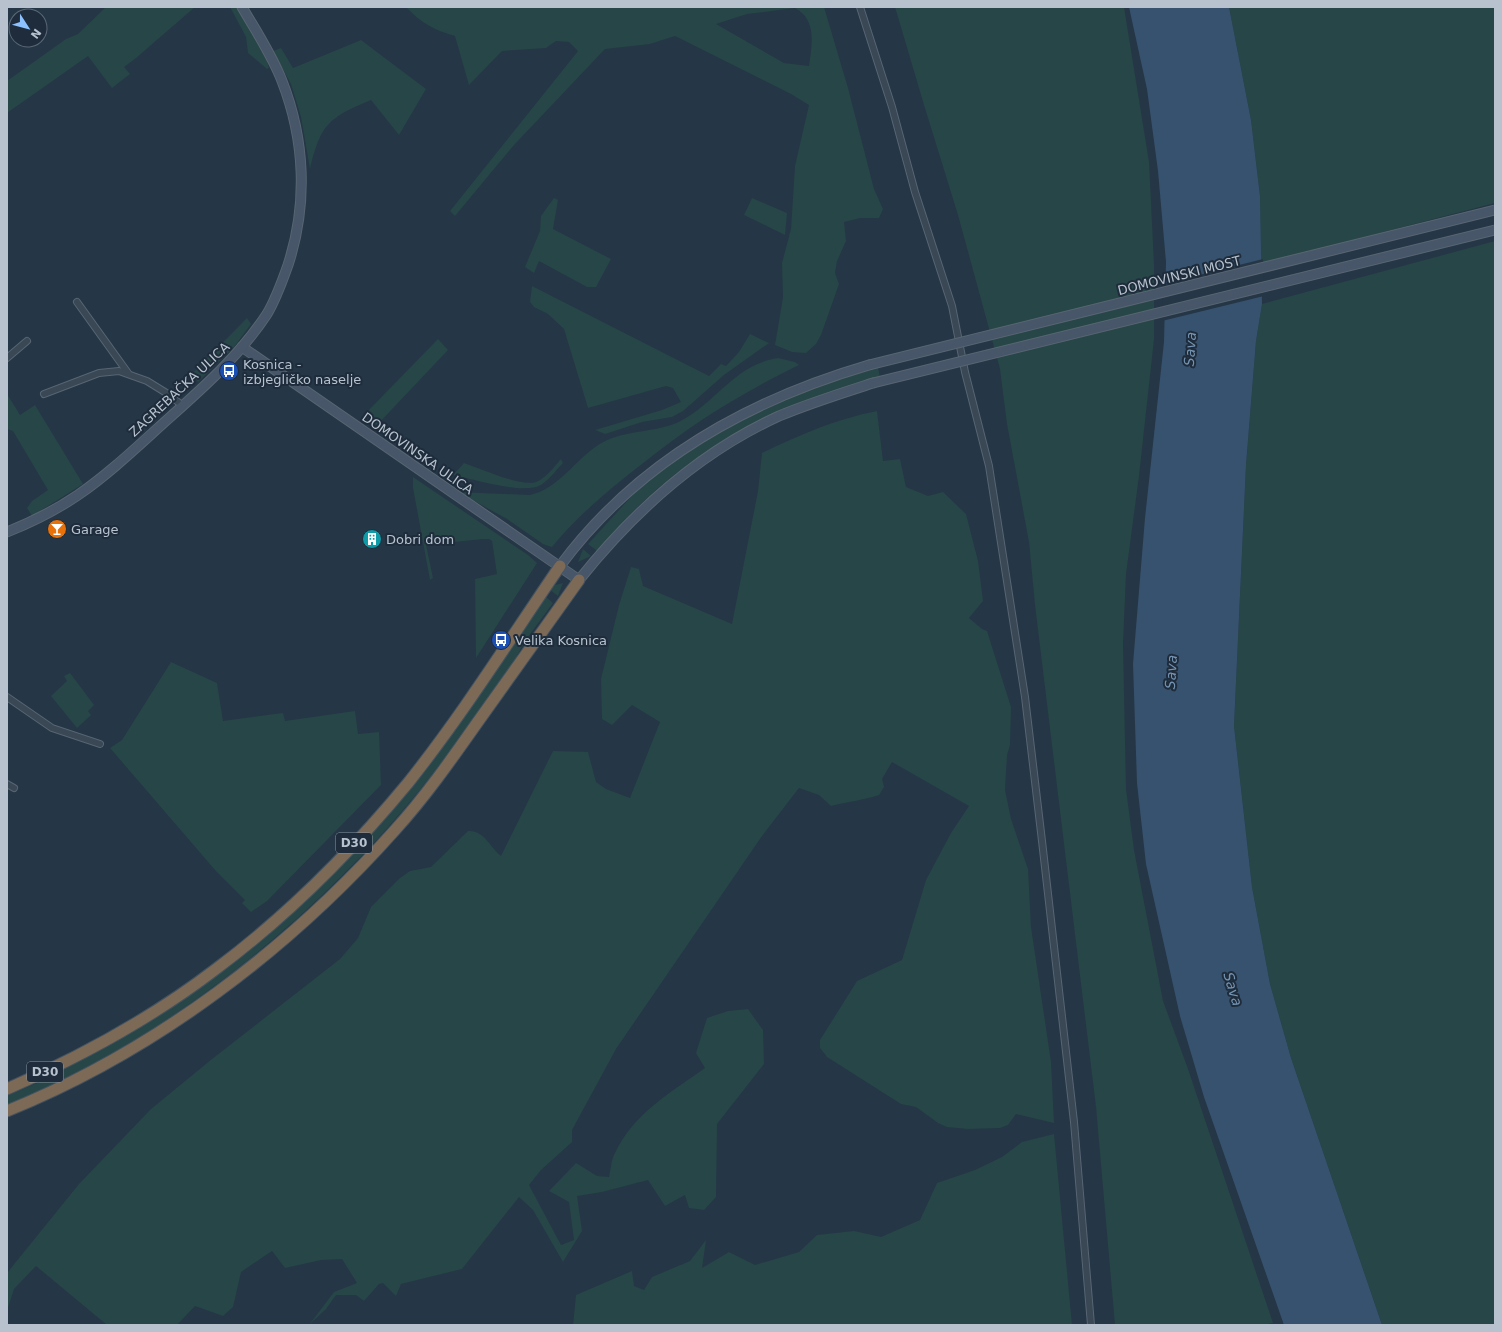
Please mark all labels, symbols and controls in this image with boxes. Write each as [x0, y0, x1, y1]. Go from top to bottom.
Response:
north arrow [8, 8, 48, 48]
text: N [28, 26, 44, 41]
street label: DOMOVINSKI MOST [1116, 253, 1242, 298]
water label: Sava [1181, 331, 1199, 367]
street label: ZAGREBAČKA ULICA [126, 339, 233, 440]
place label: Kosnica - izbjegličko naselje [243, 357, 361, 387]
bus stop icon: Kosnica - izbjegličko naselje [218, 360, 240, 382]
street label: DOMOVINSKA ULICA [359, 409, 476, 497]
bar icon: Garage [46, 518, 68, 540]
place label: Garage [71, 522, 119, 537]
building icon: Dobri dom [361, 528, 383, 550]
place label: Dobri dom [386, 532, 454, 547]
bus stop icon: Velika Kosnica [490, 629, 512, 651]
place label: Velika Kosnica [515, 633, 607, 648]
water label: Sava [1162, 654, 1180, 690]
road number: D30 [336, 833, 372, 853]
water label: Sava [1220, 970, 1246, 1008]
road number: D30 [27, 1062, 63, 1082]

